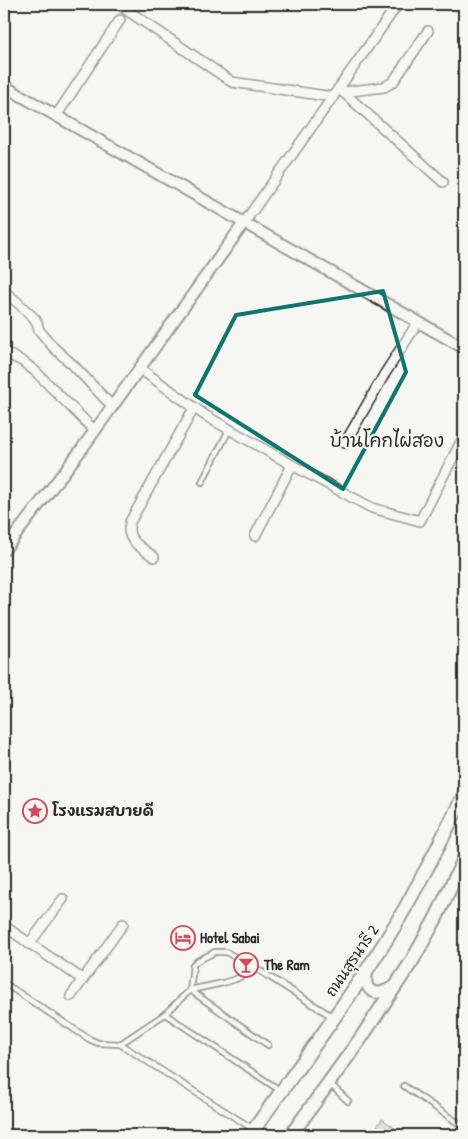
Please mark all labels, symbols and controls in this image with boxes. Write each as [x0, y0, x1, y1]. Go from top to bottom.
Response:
district label: บ้านโคกไผ่สอง [330, 428, 444, 453]
place icon: โรงแรมสบายดี [22, 798, 48, 824]
place label: โรงแรมสบายดี [52, 800, 154, 821]
street label: ถนนสุรนารี 2 [320, 921, 384, 1001]
hotel icon: Hotel Sabai [170, 925, 196, 951]
place label: Hotel Sabai [200, 927, 260, 948]
bar icon: The Ram [233, 952, 259, 978]
place label: The Ram [263, 954, 310, 975]

